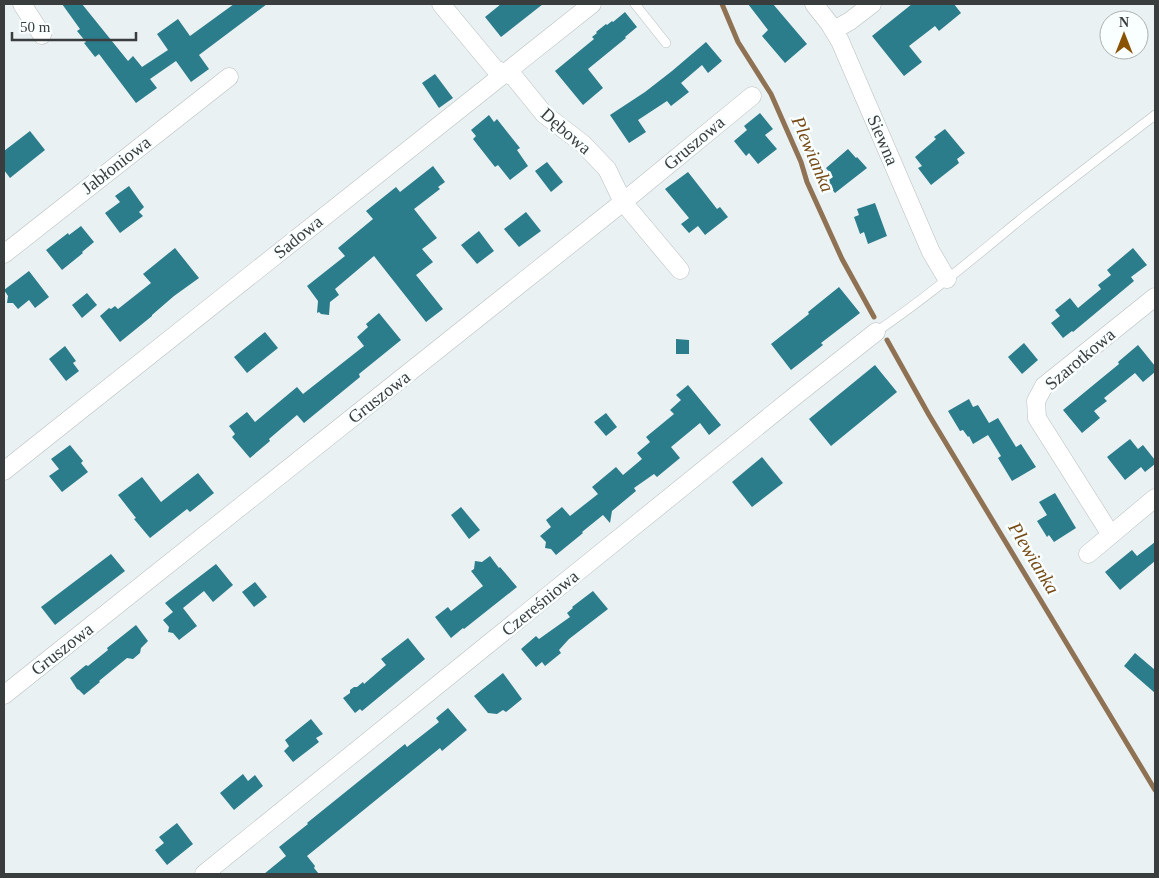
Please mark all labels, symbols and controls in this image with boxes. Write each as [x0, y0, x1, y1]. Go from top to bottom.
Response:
scale bar [12, 10, 136, 42]
north arrow [1099, 10, 1149, 60]
text: N [1119, 15, 1129, 30]
text: 50 m [20, 19, 51, 35]
street label: Dębowa [537, 104, 595, 158]
street label: Gruszowa [660, 112, 728, 174]
water label: Plewianka [787, 112, 838, 195]
street label: Siewna [863, 112, 903, 168]
street label: Jabłoniowa [78, 132, 154, 198]
street label: Sadowa [270, 211, 326, 263]
street label: Szarotkowa [1041, 324, 1119, 394]
street label: Gruszowa [344, 367, 414, 427]
water label: Plewianka [1004, 517, 1064, 598]
street label: Czereśniowa [498, 566, 582, 640]
street label: Gruszowa [27, 619, 97, 679]

